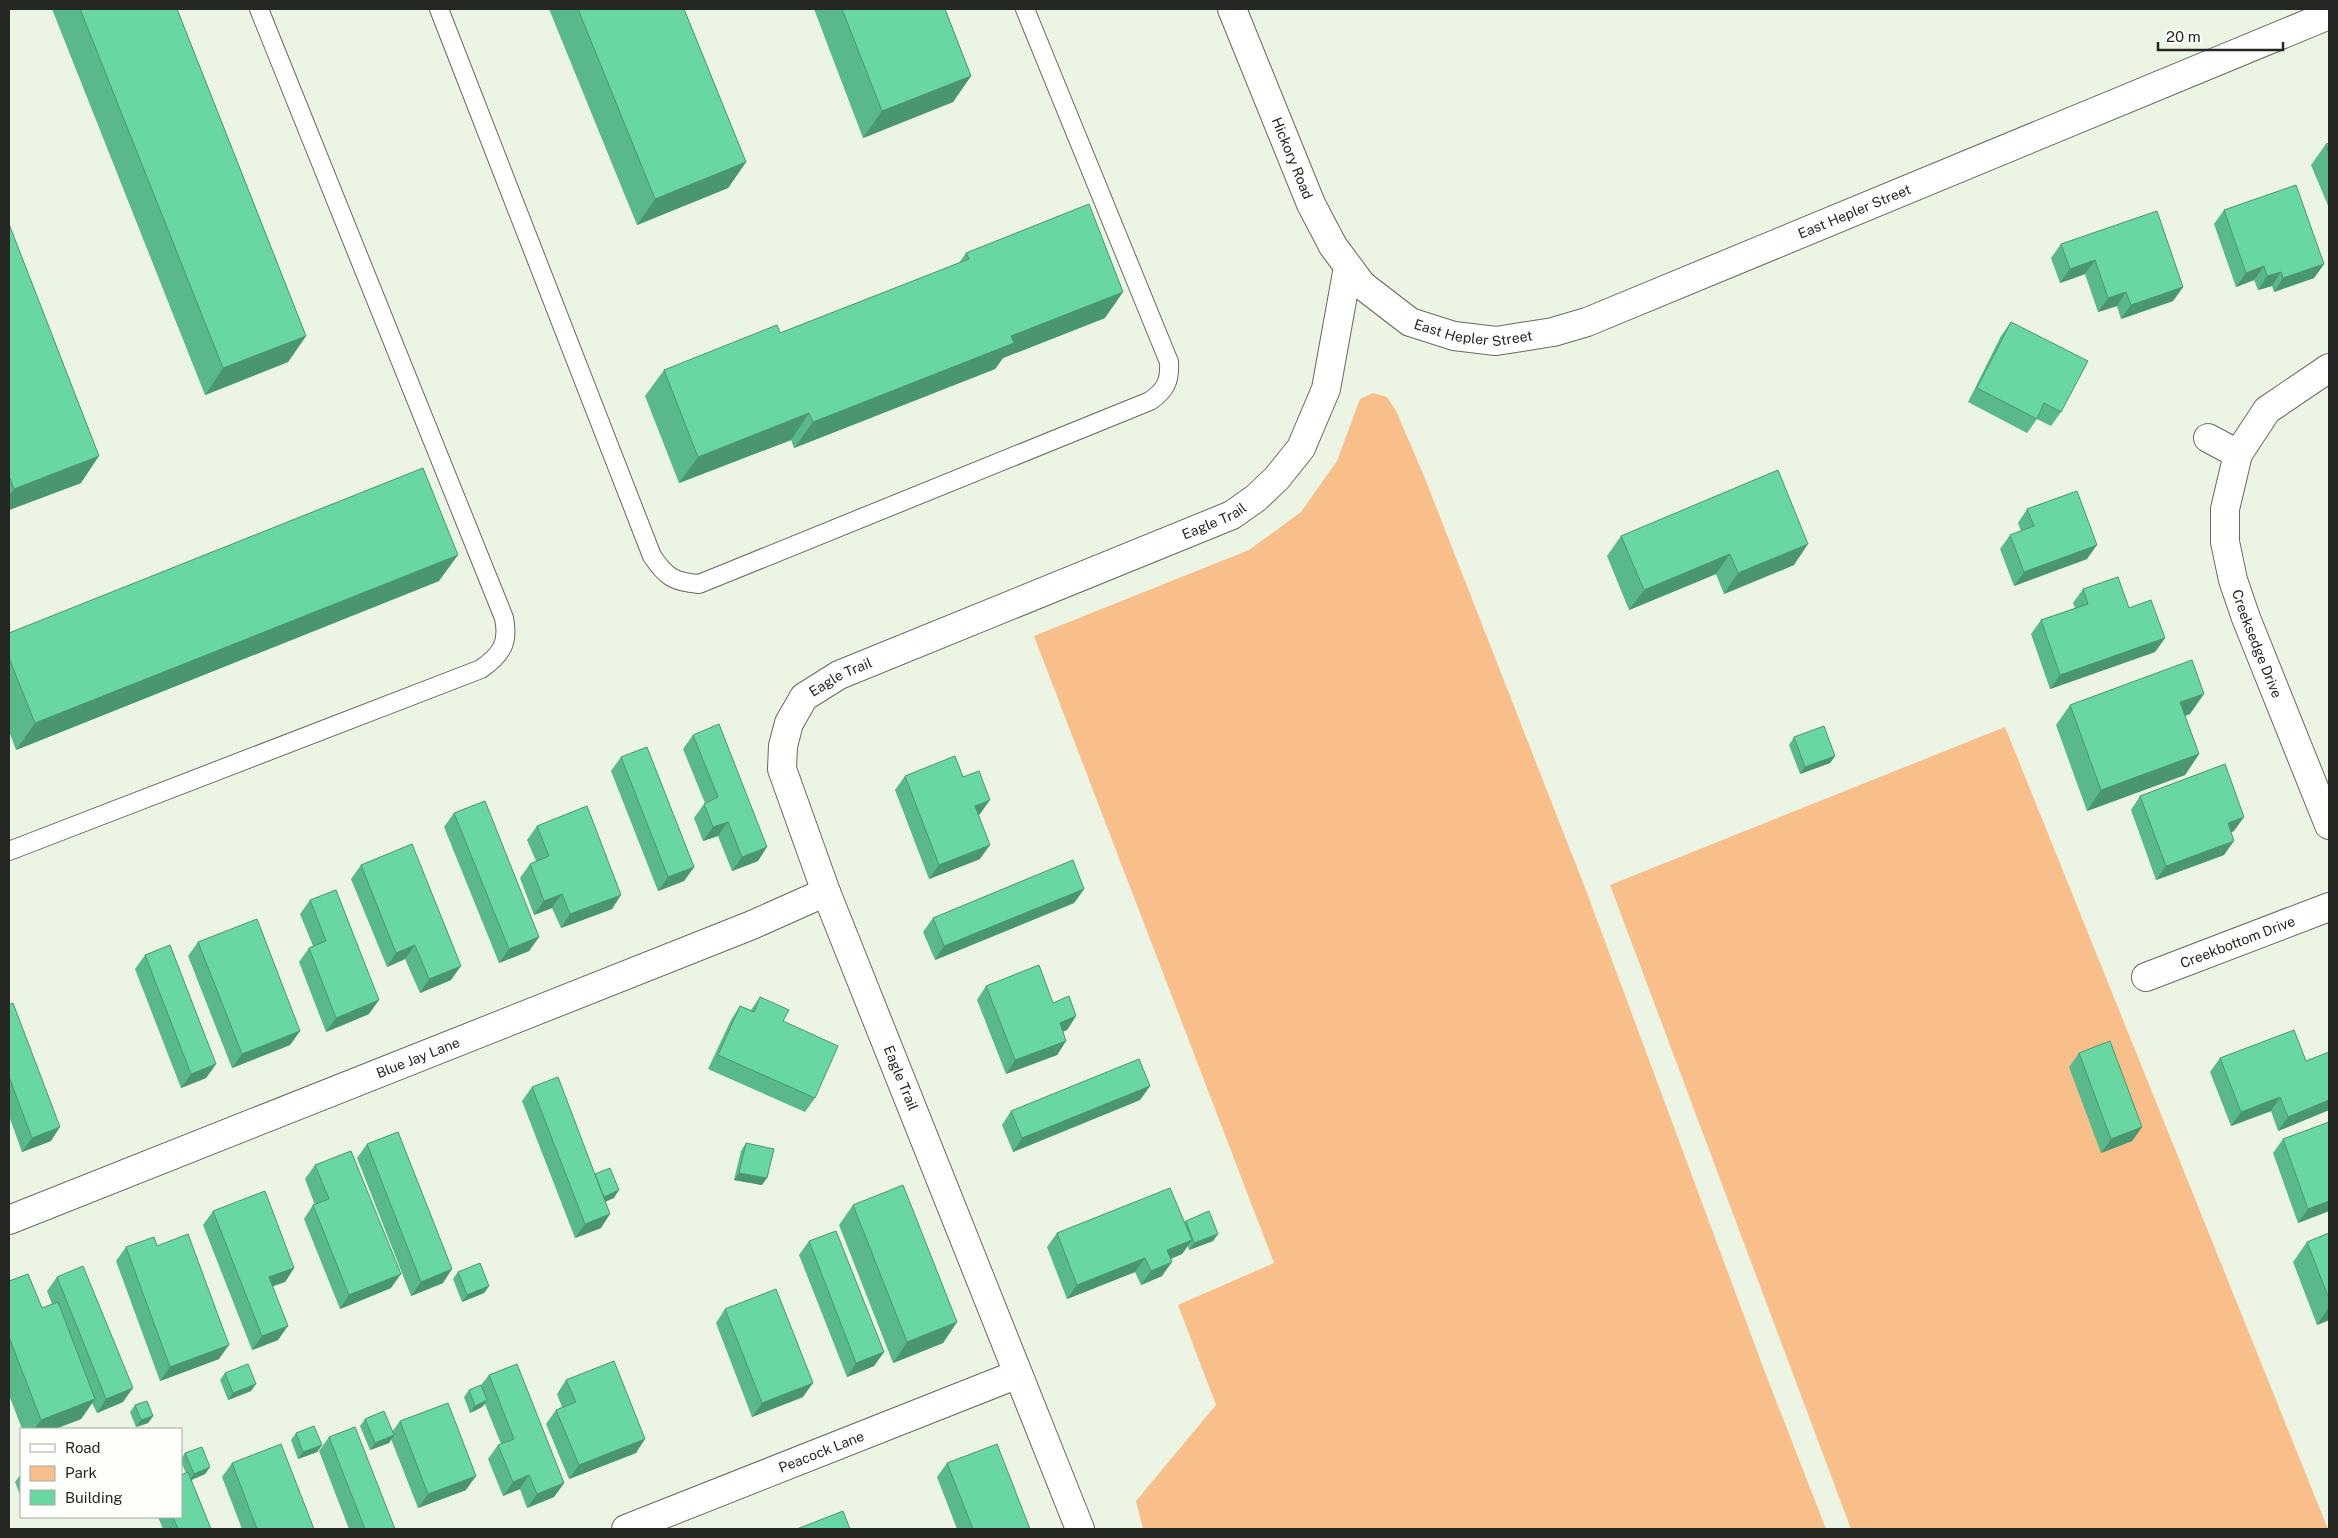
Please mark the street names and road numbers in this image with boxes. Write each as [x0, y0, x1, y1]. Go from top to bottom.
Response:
street label: Hickory Road [1269, 115, 1316, 202]
street label: East Hepler Street [1796, 181, 1913, 242]
street label: East Hepler Street [1412, 316, 1534, 350]
street label: Eagle Trail [1180, 499, 1249, 543]
street label: Creeksedge Drive [2229, 587, 2285, 700]
street label: Eagle Trail [806, 654, 874, 700]
street label: Creekbottom Drive [2178, 913, 2297, 971]
street label: Blue Jay Lane [374, 1034, 462, 1081]
street label: Eagle Trail [881, 1043, 921, 1113]
street label: Peacock Lane [776, 1428, 866, 1476]

